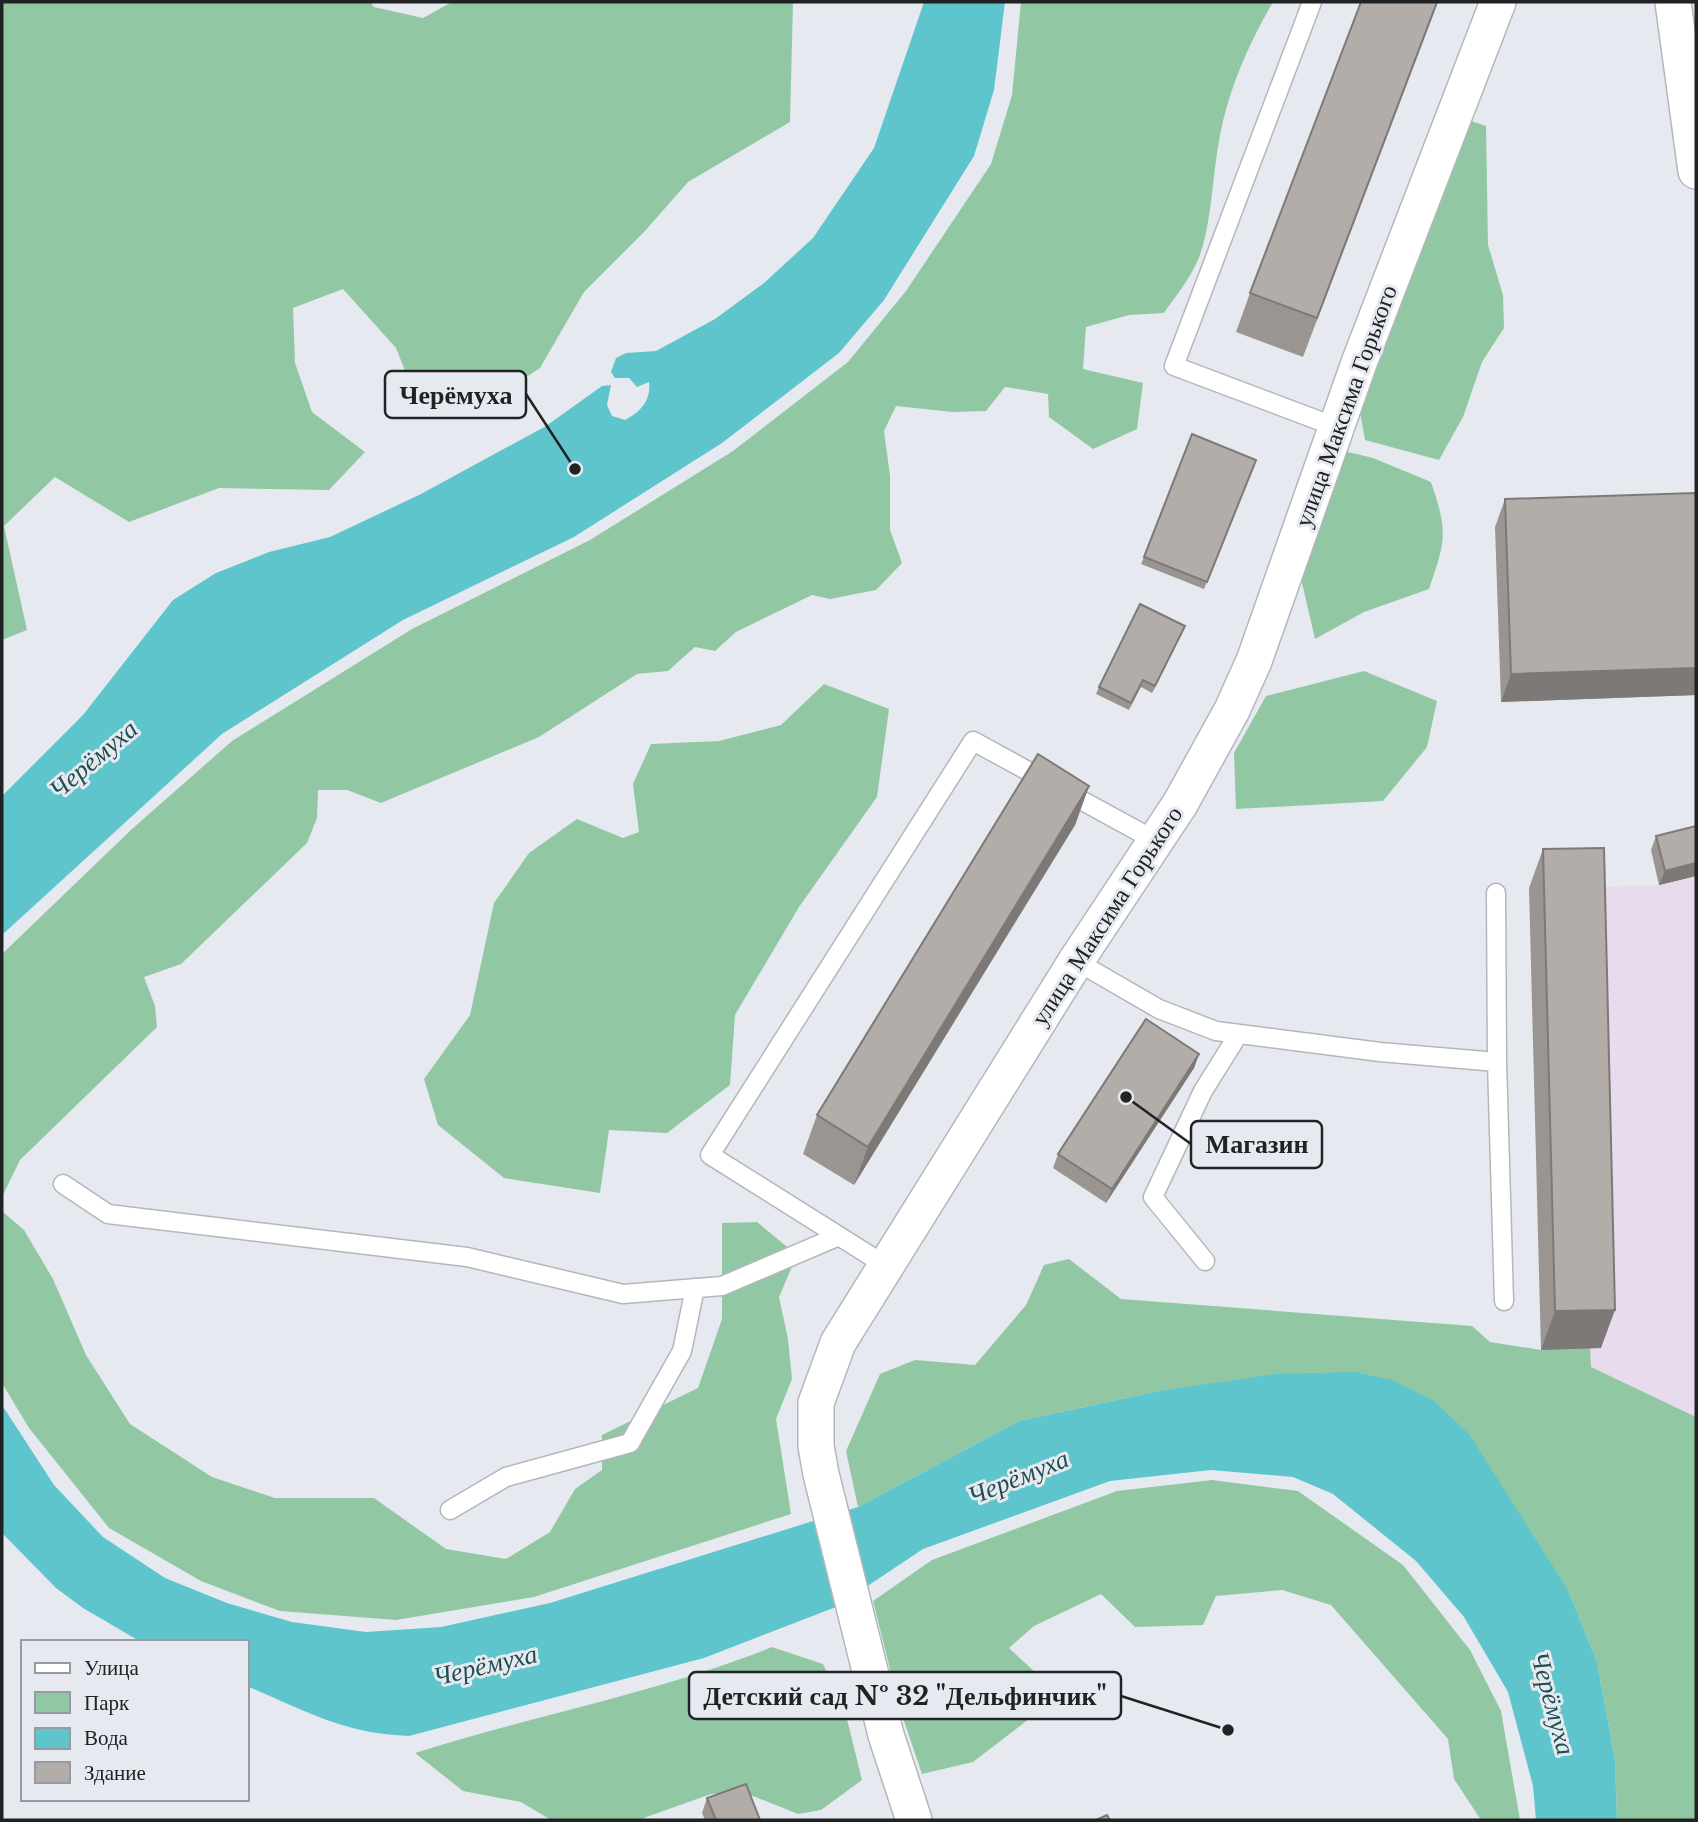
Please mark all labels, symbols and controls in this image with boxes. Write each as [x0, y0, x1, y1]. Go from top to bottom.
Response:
street label: улица Максима Горького [1288, 281, 1403, 531]
callout: Черёмуха [385, 371, 526, 418]
text: Черёмуха [400, 379, 513, 411]
water label: Черёмуха [42, 713, 144, 805]
street label: улица Максима Горького [1025, 801, 1188, 1031]
callout: Магазин [1191, 1121, 1322, 1168]
text: Магазин [1206, 1128, 1308, 1160]
water label: Черёмуха [963, 1442, 1073, 1512]
water label: Черёмуха [430, 1637, 540, 1693]
legend [21, 1640, 248, 1801]
water label: Черёмуха [1524, 1648, 1582, 1758]
text: Улица [84, 1655, 139, 1681]
callout: Детский сад № 32 "Дельфинчик" [689, 1672, 1121, 1719]
text: Детский сад № 32 "Дельфинчик" [703, 1680, 1107, 1712]
text: Парк [84, 1690, 130, 1716]
text: Вода [84, 1725, 129, 1751]
text: Здание [84, 1760, 146, 1786]

